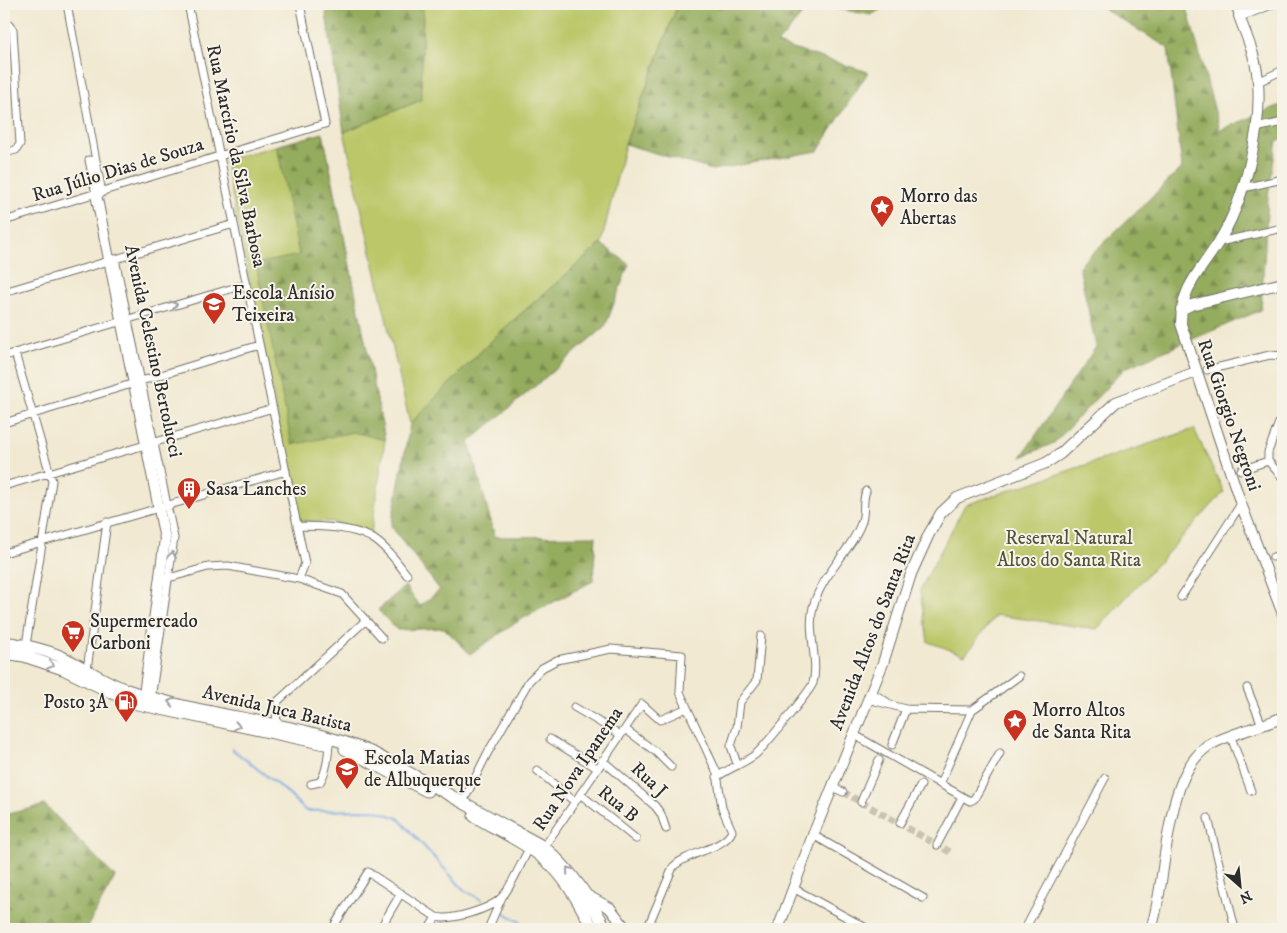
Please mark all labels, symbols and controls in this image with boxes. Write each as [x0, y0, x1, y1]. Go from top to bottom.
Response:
street label: Rua Marcírio da Silva Barbosa [201, 43, 271, 269]
street label: Rua Júlio Dias de Souza [30, 133, 206, 207]
place label: Morro das Abertas [900, 185, 978, 230]
place icon: Morro das Abertas [869, 194, 895, 228]
street label: Avenida Celestino Bertolucci [119, 242, 187, 460]
place label: Escola Anísio Teixeira [232, 282, 334, 327]
school or university icon: Escola Anísio Teixeira [201, 291, 227, 325]
one-way arrow [170, 301, 178, 311]
street label: Rua Giorgio Negroni [1192, 336, 1266, 494]
building icon: Sasa Lanches [176, 476, 202, 510]
place label: Sasa Lanches [206, 478, 306, 501]
park label: Reserval Natural Altos do Santa Rita [997, 527, 1141, 572]
street label: Avenida Altos do Santa Rita [825, 531, 921, 733]
one-way arrow [166, 551, 177, 559]
place label: Supermercado Carboni [90, 610, 198, 655]
supermarket icon: Supermercado Carboni [60, 619, 86, 653]
one-way arrow [46, 659, 54, 669]
street label: Avenida Juca Batista [200, 681, 354, 737]
fuel station icon: Posto 3A [113, 689, 139, 723]
place label: Posto 3A [43, 691, 109, 714]
one-way arrow [167, 697, 176, 708]
place label: Morro Altos de Santa Rita [1032, 699, 1131, 744]
street label: Rua Nova Ipanema [528, 703, 628, 835]
place icon: Morro Altos de Santa Rita [1002, 708, 1028, 742]
one-way arrow [233, 720, 242, 730]
place label: Escola Matias de Albuquerque [364, 747, 481, 793]
school or university icon: Escola Matias de Albuquerque [334, 756, 360, 790]
street label: Rua J [626, 757, 672, 803]
street label: Rua B [593, 781, 643, 827]
north arrow [1214, 860, 1264, 910]
one-way arrow [566, 867, 574, 876]
text: N [1236, 886, 1255, 908]

